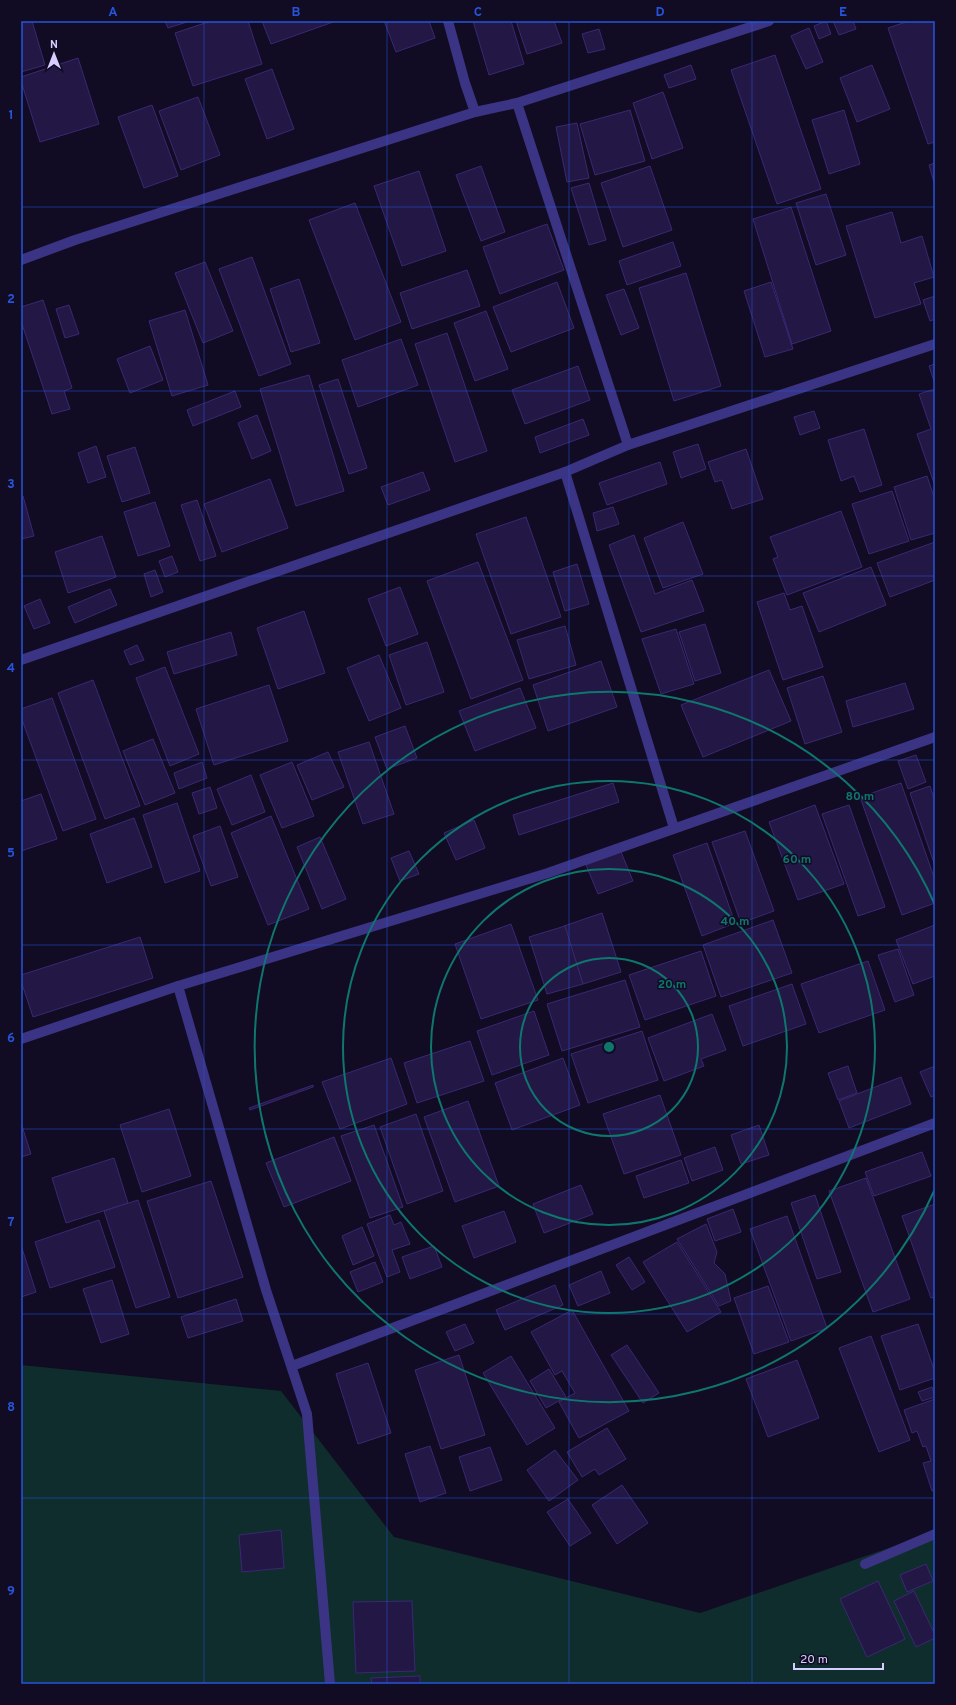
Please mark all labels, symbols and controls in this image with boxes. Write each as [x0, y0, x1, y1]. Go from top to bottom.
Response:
text: A [108, 5, 118, 21]
text: B [292, 5, 301, 21]
text: C [474, 5, 482, 21]
text: D [655, 5, 665, 21]
text: E [839, 5, 847, 21]
north arrow [34, 34, 74, 74]
text: N [50, 38, 58, 52]
text: 1 [8, 108, 14, 124]
text: 2 [7, 292, 15, 308]
text: 3 [7, 477, 15, 493]
text: 4 [7, 661, 15, 677]
text: 80 m [846, 789, 874, 805]
text: 5 [7, 846, 15, 862]
text: 60 m [783, 852, 811, 868]
text: 40 m [720, 914, 750, 930]
text: 20 m [658, 977, 686, 993]
text: 6 [7, 1031, 15, 1047]
centre of rings [602, 1040, 616, 1054]
text: 7 [8, 1215, 15, 1231]
text: 8 [7, 1400, 15, 1416]
text: 9 [7, 1584, 15, 1600]
scale bar [794, 1645, 883, 1671]
text: 20 m [800, 1652, 828, 1668]

